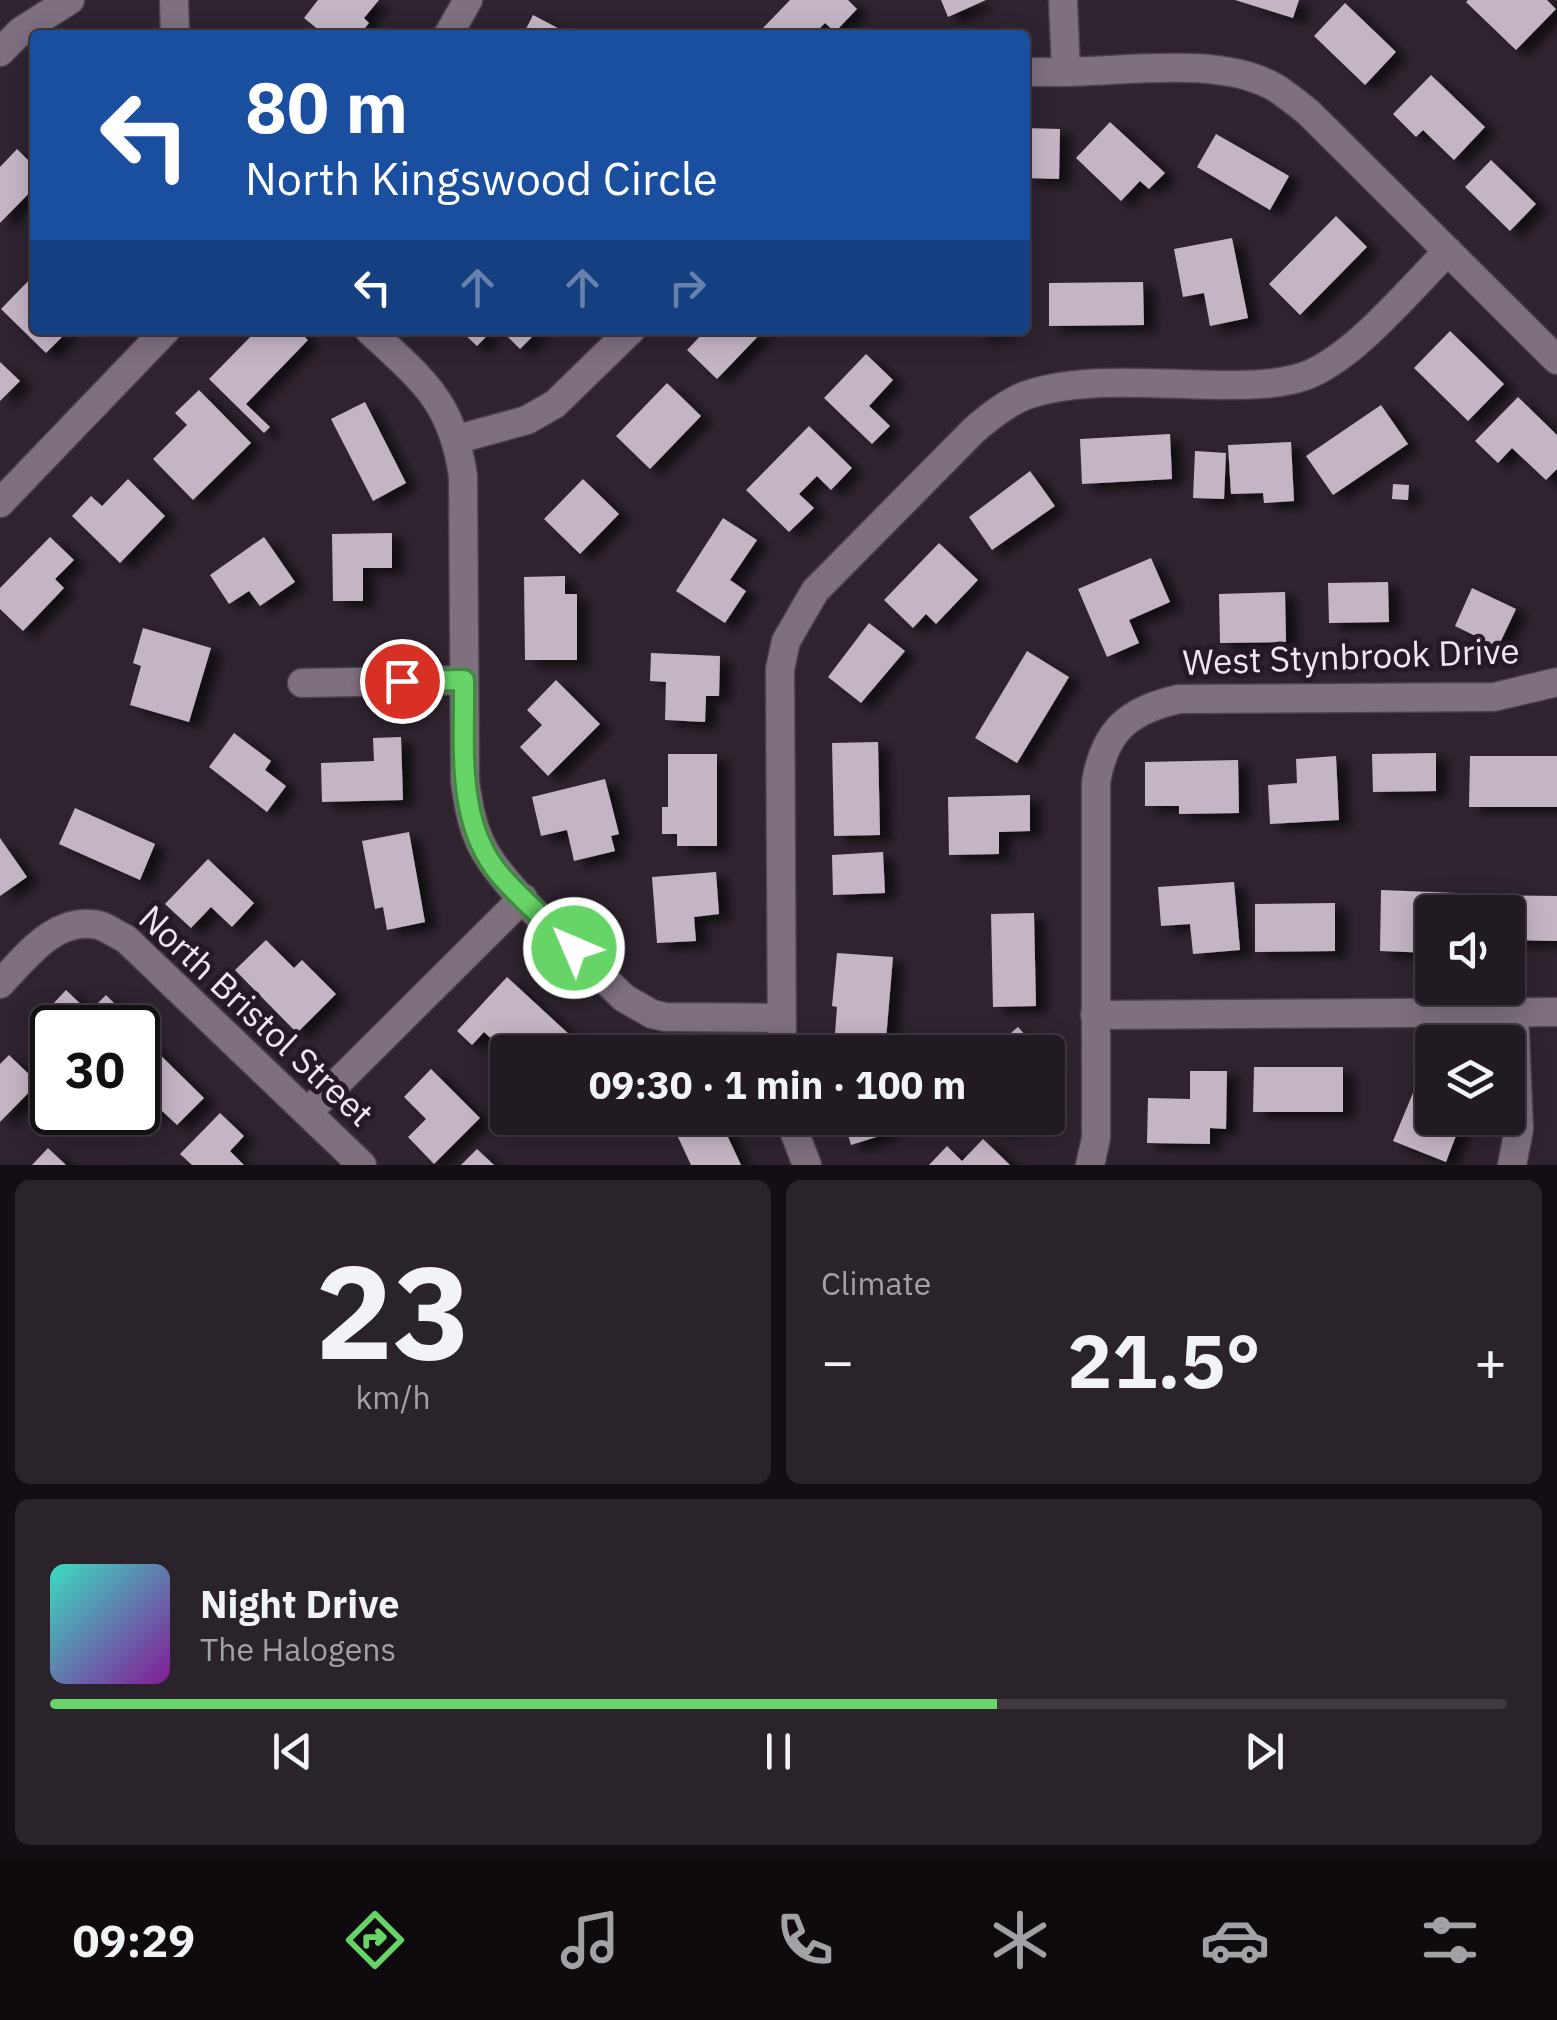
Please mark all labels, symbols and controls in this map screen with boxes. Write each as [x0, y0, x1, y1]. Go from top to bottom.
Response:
text: 80 m [245, 61, 408, 152]
icon: left [80, 70, 210, 200]
text: North Kingswood Circle [245, 149, 718, 207]
icon: left [345, 260, 400, 315]
icon: ahead [450, 260, 505, 315]
icon: ahead [555, 260, 610, 315]
icon: right [660, 260, 715, 315]
street label: West Stynbrook Drive [1182, 627, 1520, 685]
pin [360, 639, 445, 724]
icon: arrive [375, 654, 430, 709]
street label: North Bristol Street [130, 895, 384, 1136]
map controls [1415, 895, 1525, 1135]
button: sound [1415, 895, 1525, 1005]
position arrow [522, 896, 626, 1000]
speed limit sign: 30 [30, 1005, 160, 1135]
button: layers [1415, 1025, 1525, 1135]
text: 09:30 · 1 min · 100 m [589, 1060, 966, 1109]
text: 23 [315, 1226, 471, 1395]
text: Climate [821, 1262, 931, 1304]
text: 21.5° [1067, 1311, 1261, 1409]
text: − [821, 1325, 854, 1396]
text: + [1474, 1325, 1507, 1396]
text: km/h [355, 1376, 431, 1418]
text: Night Drive [200, 1579, 400, 1628]
text: The Halogens [200, 1628, 396, 1670]
icon: previous [265, 1724, 320, 1779]
icon: pause [751, 1724, 806, 1779]
icon: next [1237, 1724, 1292, 1779]
icon: directions [340, 1905, 410, 1975]
icon: music [555, 1905, 625, 1975]
icon: phone [770, 1905, 840, 1975]
icon: climate [985, 1905, 1055, 1975]
icon: car [1200, 1905, 1270, 1975]
icon: filters [1415, 1905, 1485, 1975]
text: 09:29 [72, 1911, 195, 1969]

